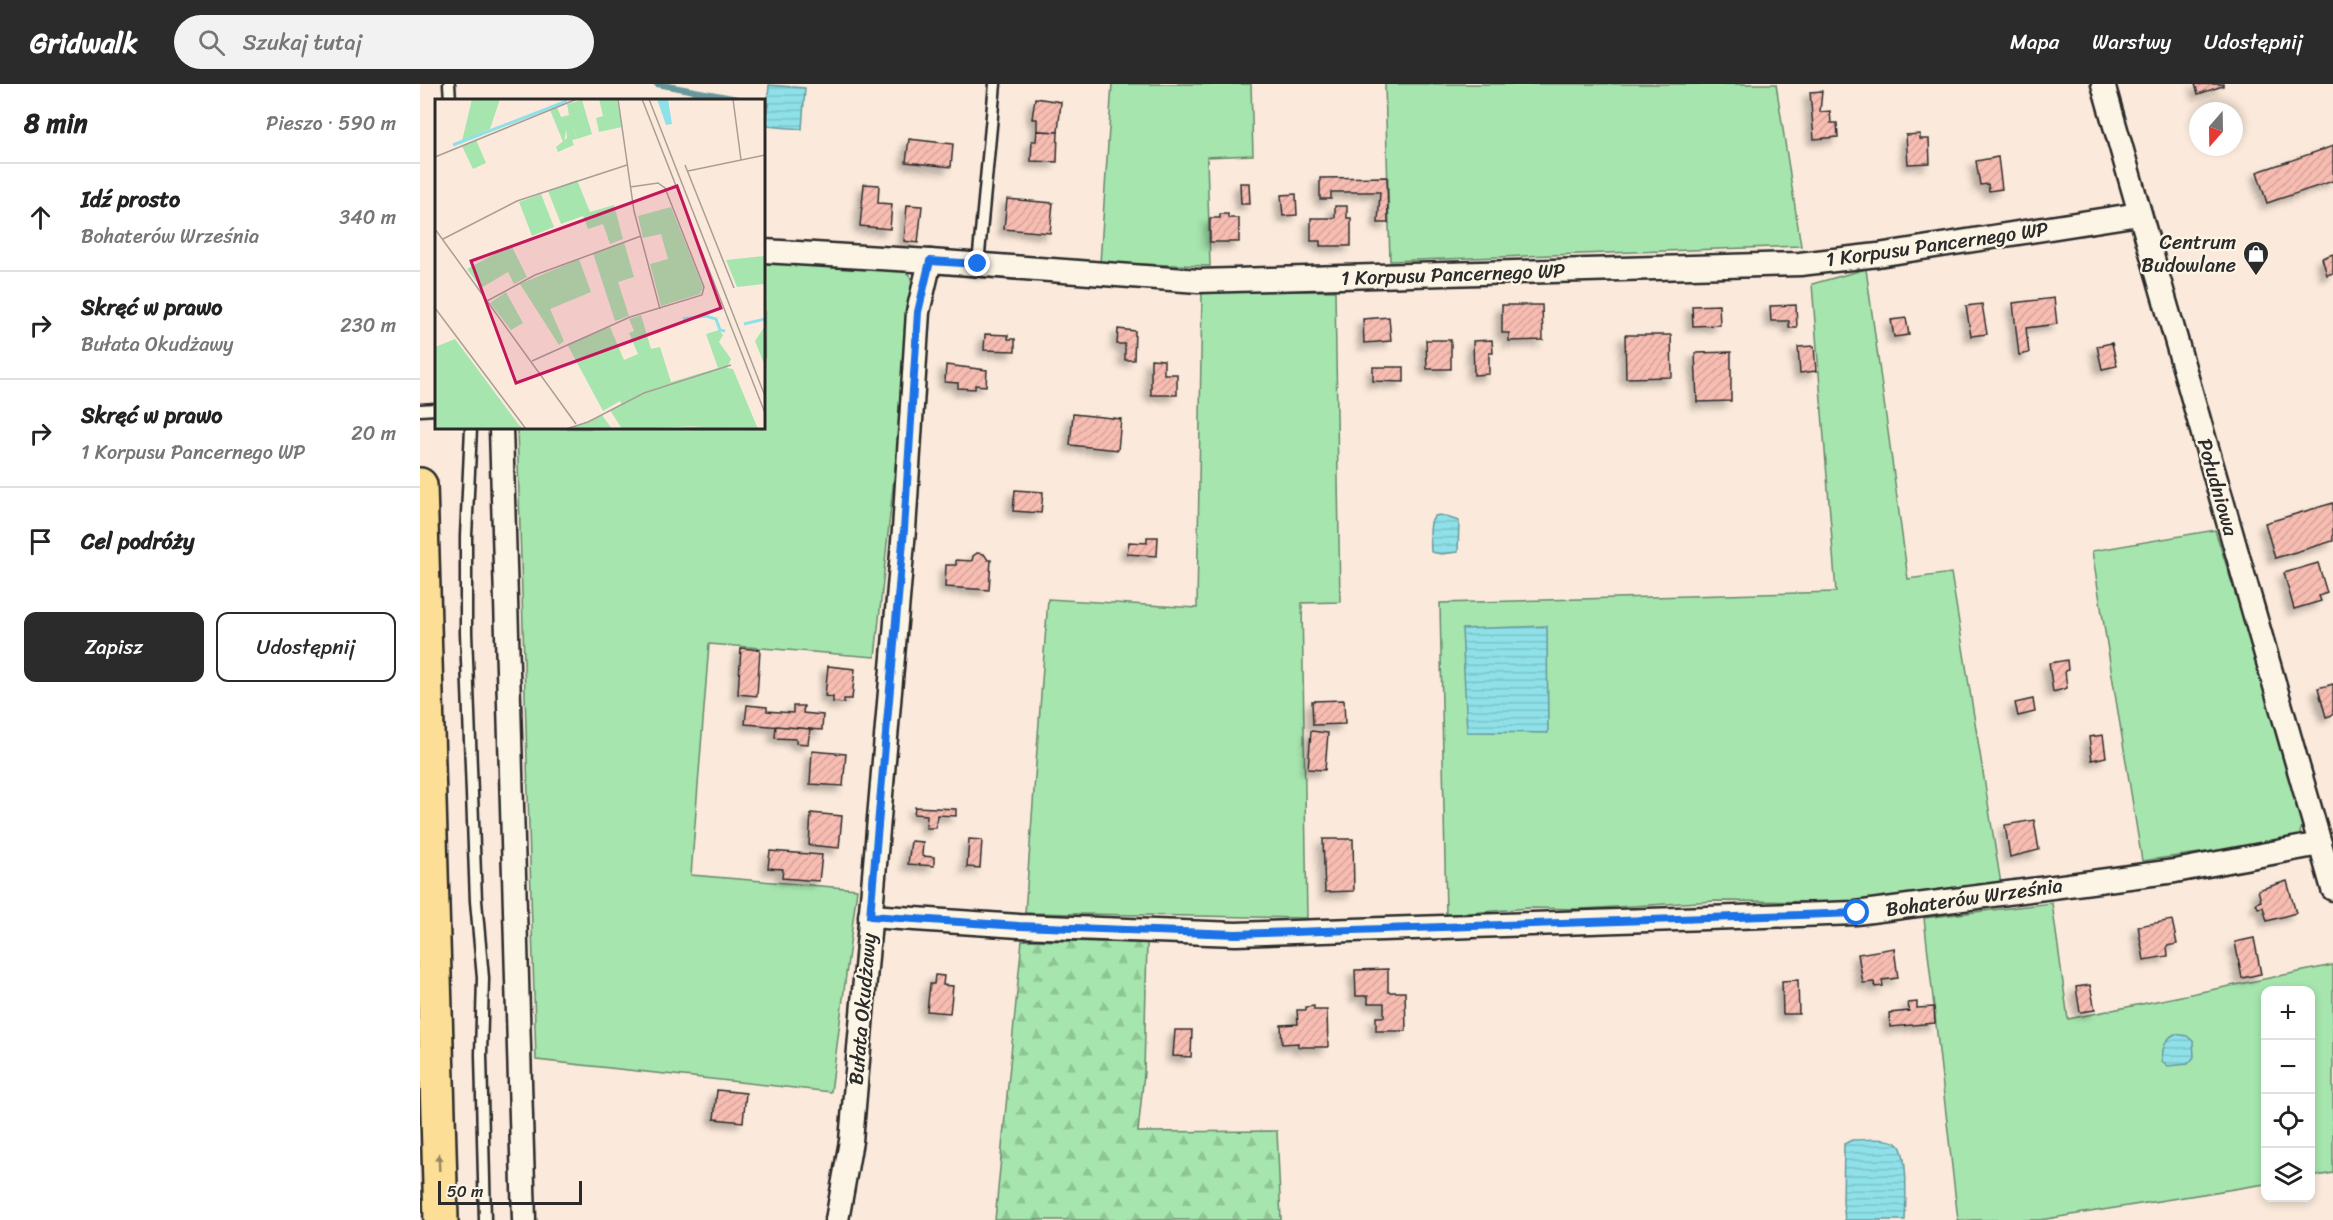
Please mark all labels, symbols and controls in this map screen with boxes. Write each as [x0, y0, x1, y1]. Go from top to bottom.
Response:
search box [174, 15, 594, 69]
text: Gridwalk [30, 18, 138, 67]
text: Szukaj tutaj [243, 23, 362, 62]
text: Mapa [2010, 23, 2059, 61]
text: Warstwy [2092, 23, 2171, 61]
text: Udostępnij [2204, 23, 2303, 61]
icon: search [195, 26, 228, 59]
inset map [435, 99, 765, 429]
text: 8 min [24, 100, 88, 146]
north arrow [2189, 102, 2243, 156]
text: Pieszo · 590 m [266, 106, 396, 141]
text: Idź prosto [81, 180, 180, 219]
text: 340 m [339, 200, 396, 235]
icon: ahead [24, 201, 57, 234]
street label: 1 Korpusu Pancernego WP [1824, 212, 2051, 277]
text: Bohaterów Września [81, 219, 259, 254]
place label: Centrum Budowlane [2141, 225, 2236, 283]
shop icon: Centrum Budowlane [2241, 239, 2271, 277]
route end [964, 250, 990, 276]
street label: 1 Korpusu Pancernego WP [1340, 253, 1566, 296]
text: Skręć w prawo [81, 288, 223, 327]
text: 230 m [340, 308, 396, 343]
icon: right [24, 309, 57, 342]
text: Bułata Okudżawy [81, 327, 233, 362]
text: Skręć w prawo [81, 396, 223, 435]
text: 20 m [351, 416, 396, 451]
icon: right [24, 417, 57, 450]
street label: Południowa [2187, 434, 2248, 541]
text: 1 Korpusu Pancernego WP [81, 435, 305, 470]
text: Cel podróży [81, 522, 194, 561]
icon: arrive [24, 525, 57, 558]
button: Zapisz [24, 612, 204, 682]
button: Udostępnij [216, 612, 396, 682]
street label: Bohaterów Września [1884, 868, 2065, 927]
route start [1843, 899, 1869, 925]
street label: Bułata Okudżawy [838, 931, 887, 1087]
map controls [2261, 986, 2315, 1202]
button: + [2261, 986, 2315, 1040]
button: − [2261, 1040, 2315, 1094]
button: locate [2261, 1094, 2315, 1148]
button: layers [2261, 1148, 2315, 1202]
one-way arrow [435, 1152, 444, 1171]
text: 50 m [447, 1177, 483, 1206]
scale bar [438, 1178, 582, 1206]

